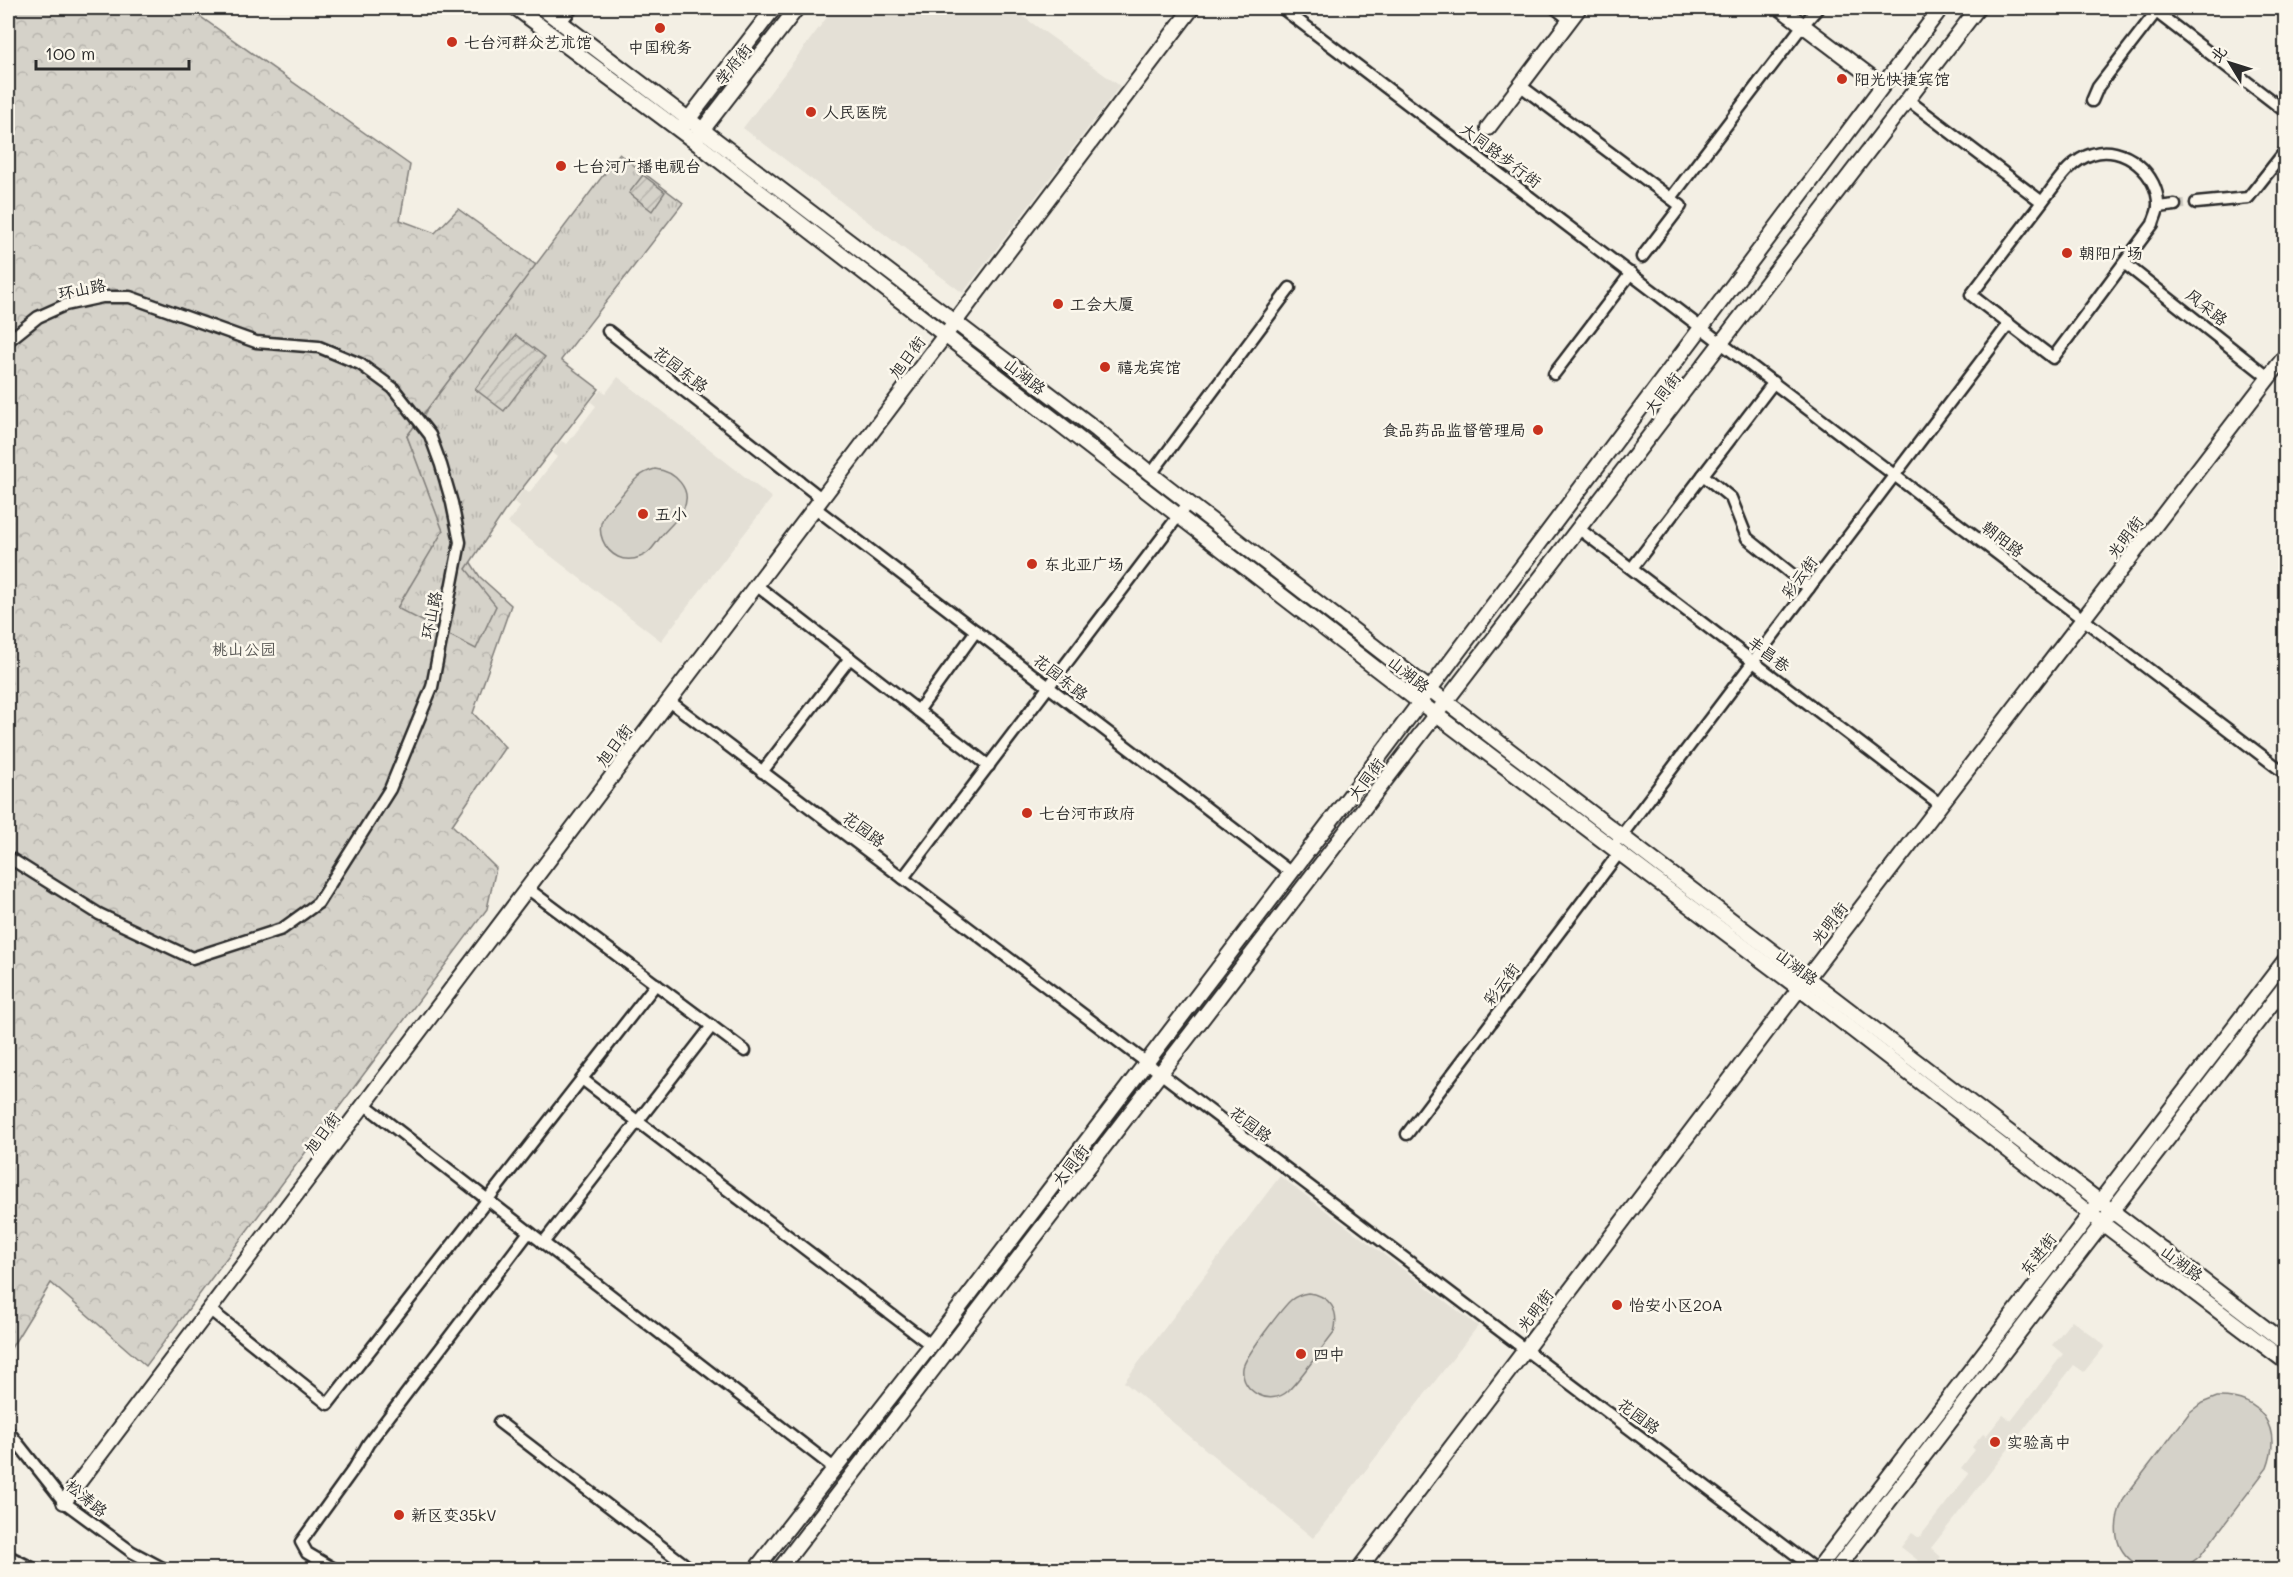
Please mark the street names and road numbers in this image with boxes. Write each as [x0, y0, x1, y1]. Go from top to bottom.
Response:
street label: 学府街 [710, 38, 756, 89]
street label: 大同路步行街 [1457, 117, 1546, 192]
street label: 环山路 [56, 274, 107, 303]
street label: 风采路 [2182, 284, 2233, 330]
street label: 旭日街 [884, 331, 929, 382]
street label: 花园东路 [650, 341, 713, 397]
street label: 山湖路 [1000, 353, 1051, 399]
street label: 大同街 [1639, 367, 1685, 418]
street label: 光明街 [2102, 511, 2147, 562]
street label: 朝阳路 [1978, 516, 2029, 561]
street label: 彩云街 [1776, 551, 1821, 602]
street label: 环山路 [416, 589, 445, 640]
street label: 丰昌巷 [1744, 631, 1795, 676]
street label: 花园东路 [1030, 649, 1093, 705]
street label: 山湖路 [1384, 651, 1435, 697]
street label: 旭日街 [591, 719, 636, 770]
street label: 大同街 [1343, 753, 1388, 804]
street label: 花园路 [839, 806, 890, 851]
street label: 光明街 [1806, 897, 1852, 948]
street label: 山湖路 [1772, 944, 1823, 989]
street label: 彩云街 [1478, 958, 1523, 1009]
street label: 花园路 [1226, 1101, 1277, 1146]
street label: 旭日街 [299, 1107, 344, 1158]
street label: 大同街 [1047, 1139, 1093, 1190]
street label: 东进街 [2015, 1228, 2060, 1279]
street label: 山湖路 [2157, 1240, 2208, 1285]
street label: 光明街 [1512, 1284, 1557, 1335]
street label: 花园路 [1614, 1393, 1665, 1438]
street label: 松涛路 [62, 1474, 112, 1521]

